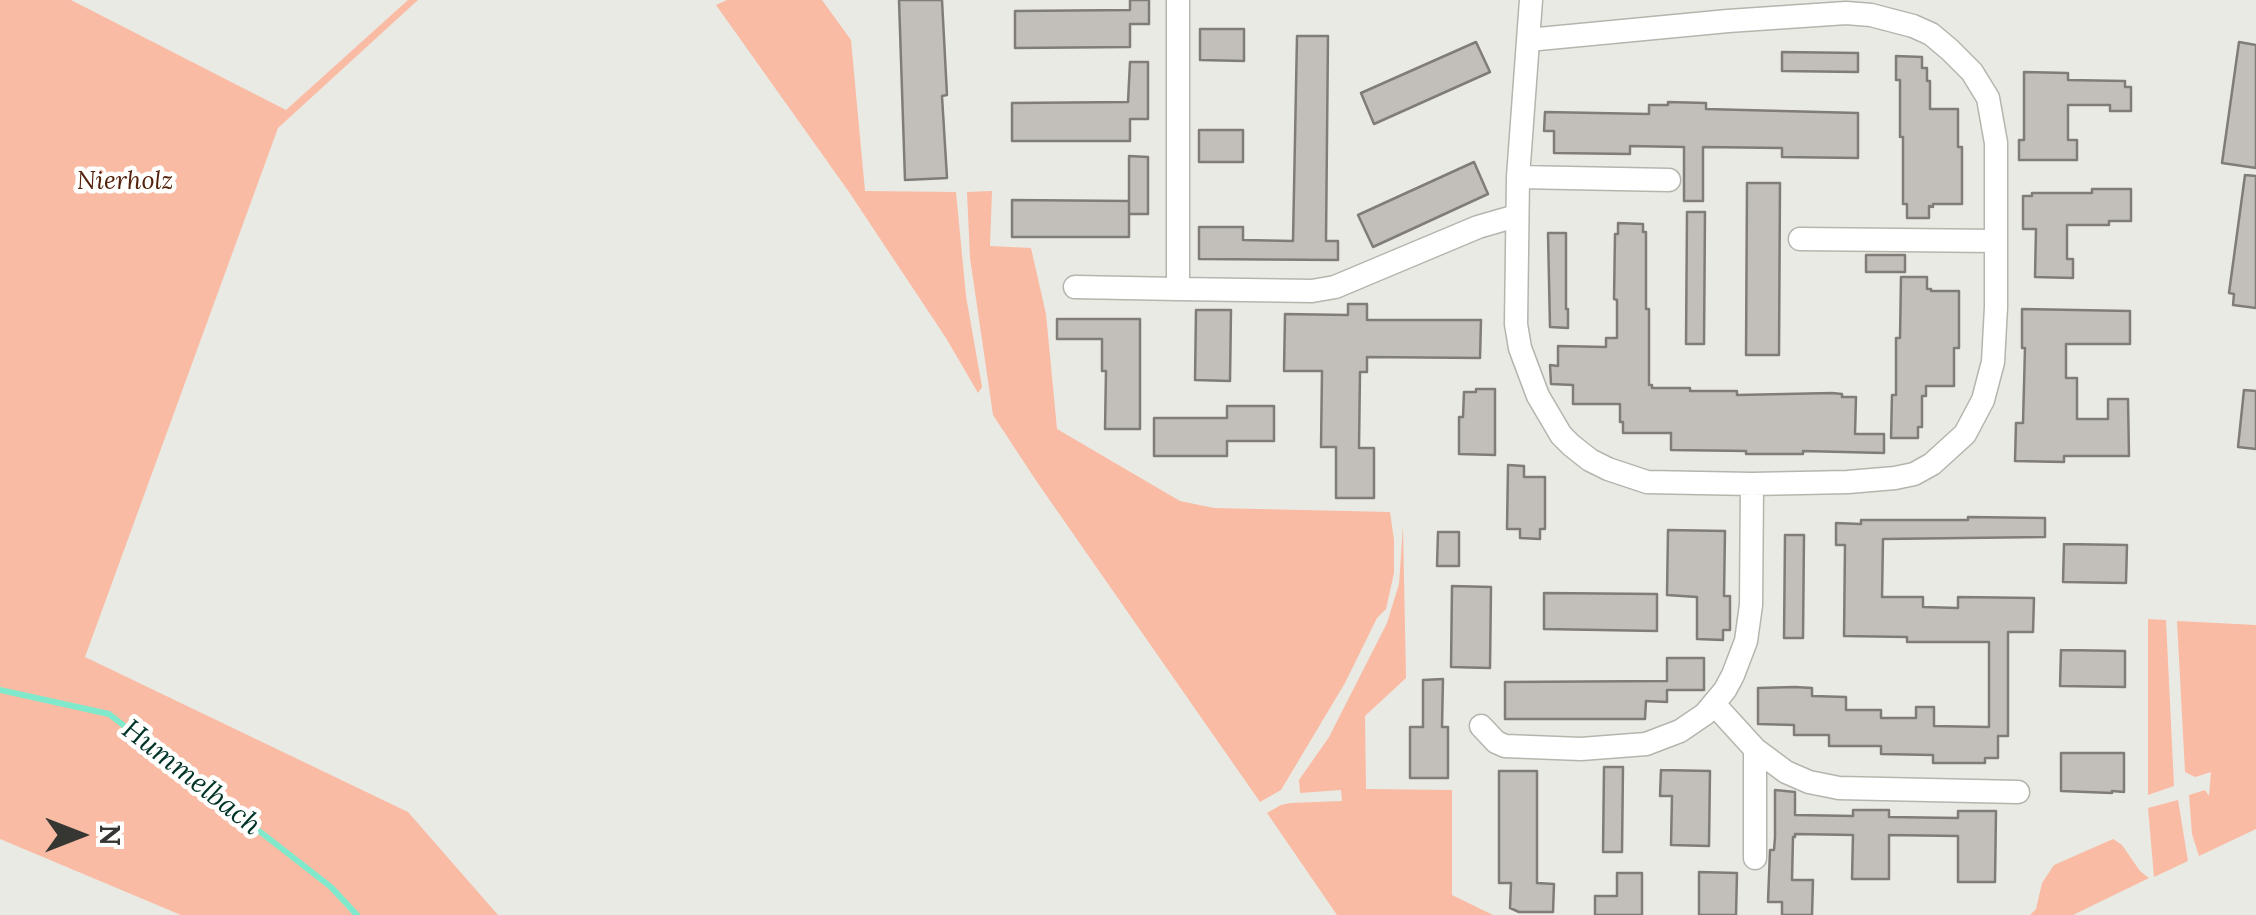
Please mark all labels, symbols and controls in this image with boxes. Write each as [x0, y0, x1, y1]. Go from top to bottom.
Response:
park label: Nierholz [77, 167, 173, 197]
water label: Hummelbach [115, 713, 267, 843]
north arrow [30, 785, 130, 885]
text: N [92, 824, 128, 846]

